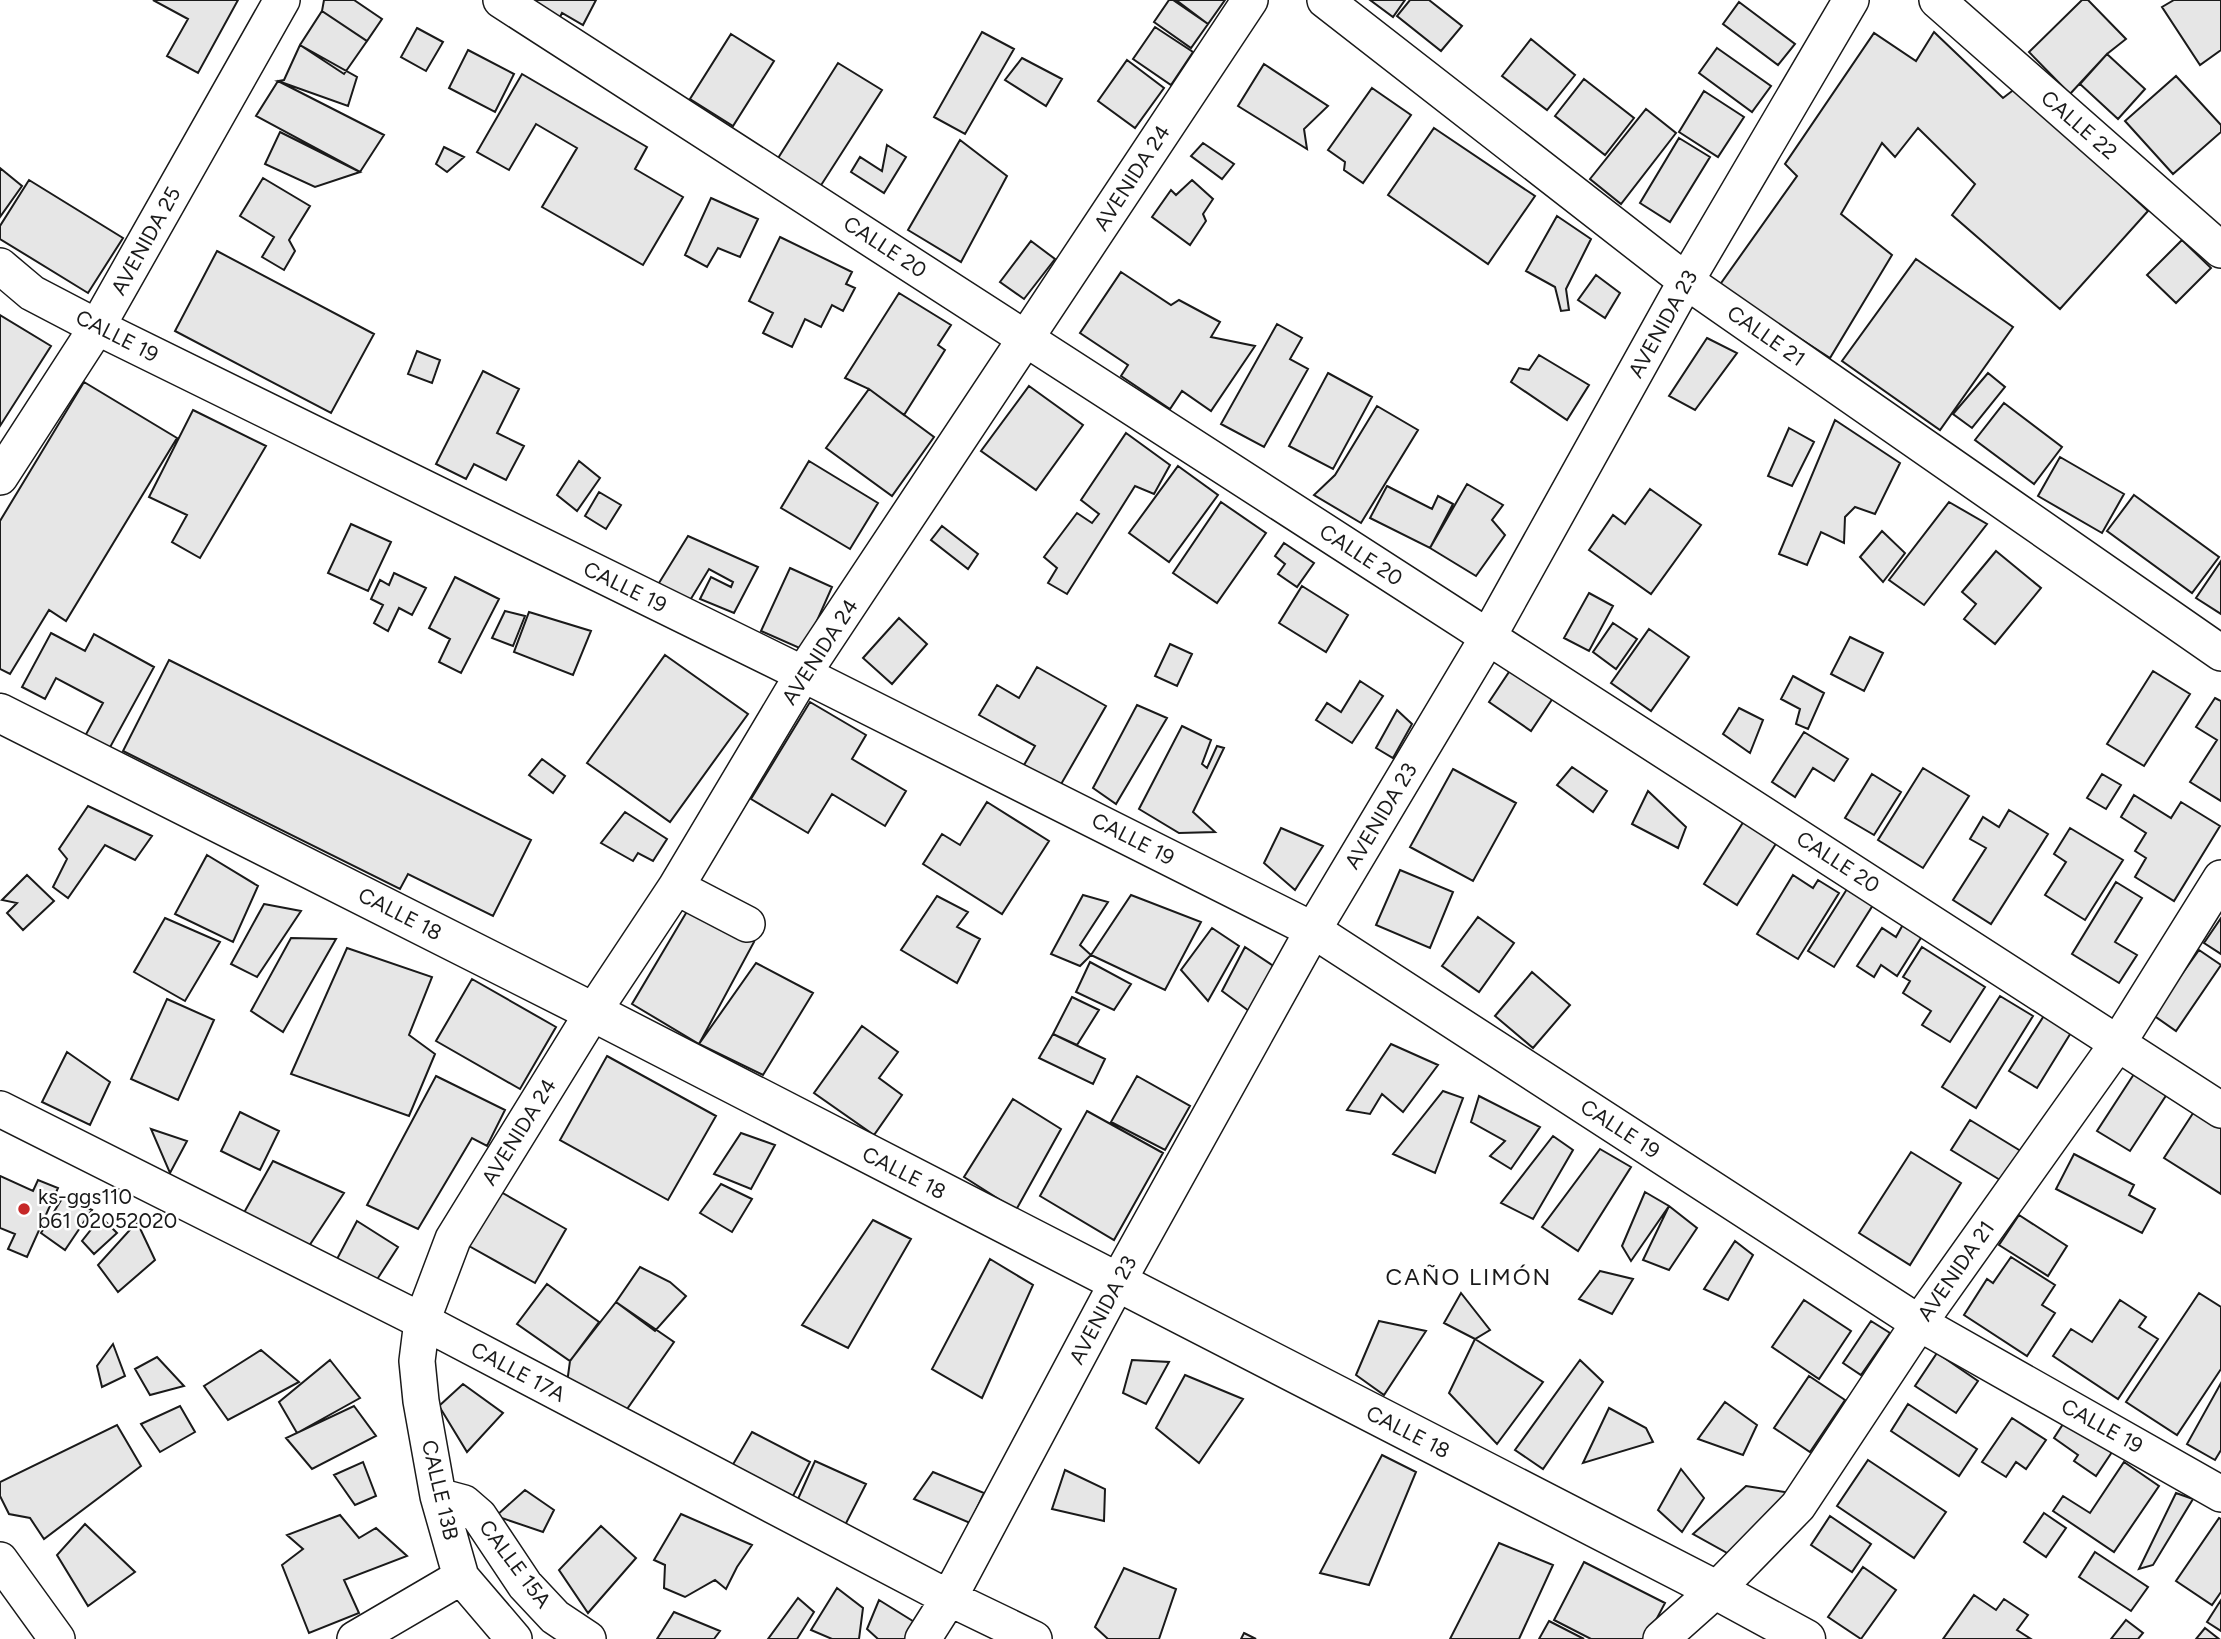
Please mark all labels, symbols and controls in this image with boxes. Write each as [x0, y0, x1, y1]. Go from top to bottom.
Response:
street label: CALLE 22 [2036, 85, 2122, 164]
street label: AVENIDA 24 [1088, 120, 1175, 235]
street label: AVENIDA 25 [106, 182, 186, 299]
street label: CALLE 20 [839, 210, 932, 283]
street label: AVENIDA 23 [1623, 266, 1702, 382]
street label: CALLE 21 [1723, 300, 1810, 371]
street label: CALLE 19 [72, 304, 163, 367]
street label: CALLE 20 [1315, 518, 1408, 591]
street label: CALLE 19 [580, 556, 671, 617]
street label: AVENIDA 24 [776, 594, 863, 709]
street label: AVENIDA 23 [1339, 758, 1422, 873]
street label: CALLE 19 [1088, 807, 1179, 870]
street label: CALLE 20 [1792, 825, 1885, 898]
street label: CALLE 18 [354, 882, 446, 945]
street label: AVENIDA 24 [476, 1074, 561, 1190]
street label: CALLE 19 [1576, 1094, 1665, 1163]
street label: CALLE 18 [858, 1141, 950, 1204]
place label: ks-ggs110 b61 02052020 [38, 1184, 177, 1233]
marker: ks-ggs110 b61 02052020 [16, 1201, 32, 1217]
street label: AVENIDA 21 [1912, 1216, 1999, 1326]
street label: AVENIDA 23 [1064, 1251, 1142, 1368]
district label: CAÑO LIMÓN [1386, 1263, 1552, 1291]
street label: CALLE 17A [467, 1336, 570, 1407]
street label: CALLE 19 [2057, 1393, 2147, 1458]
street label: CALLE 18 [1362, 1400, 1454, 1463]
street label: CALLE 13B [417, 1438, 464, 1542]
street label: CALLE 15A [474, 1515, 557, 1613]

